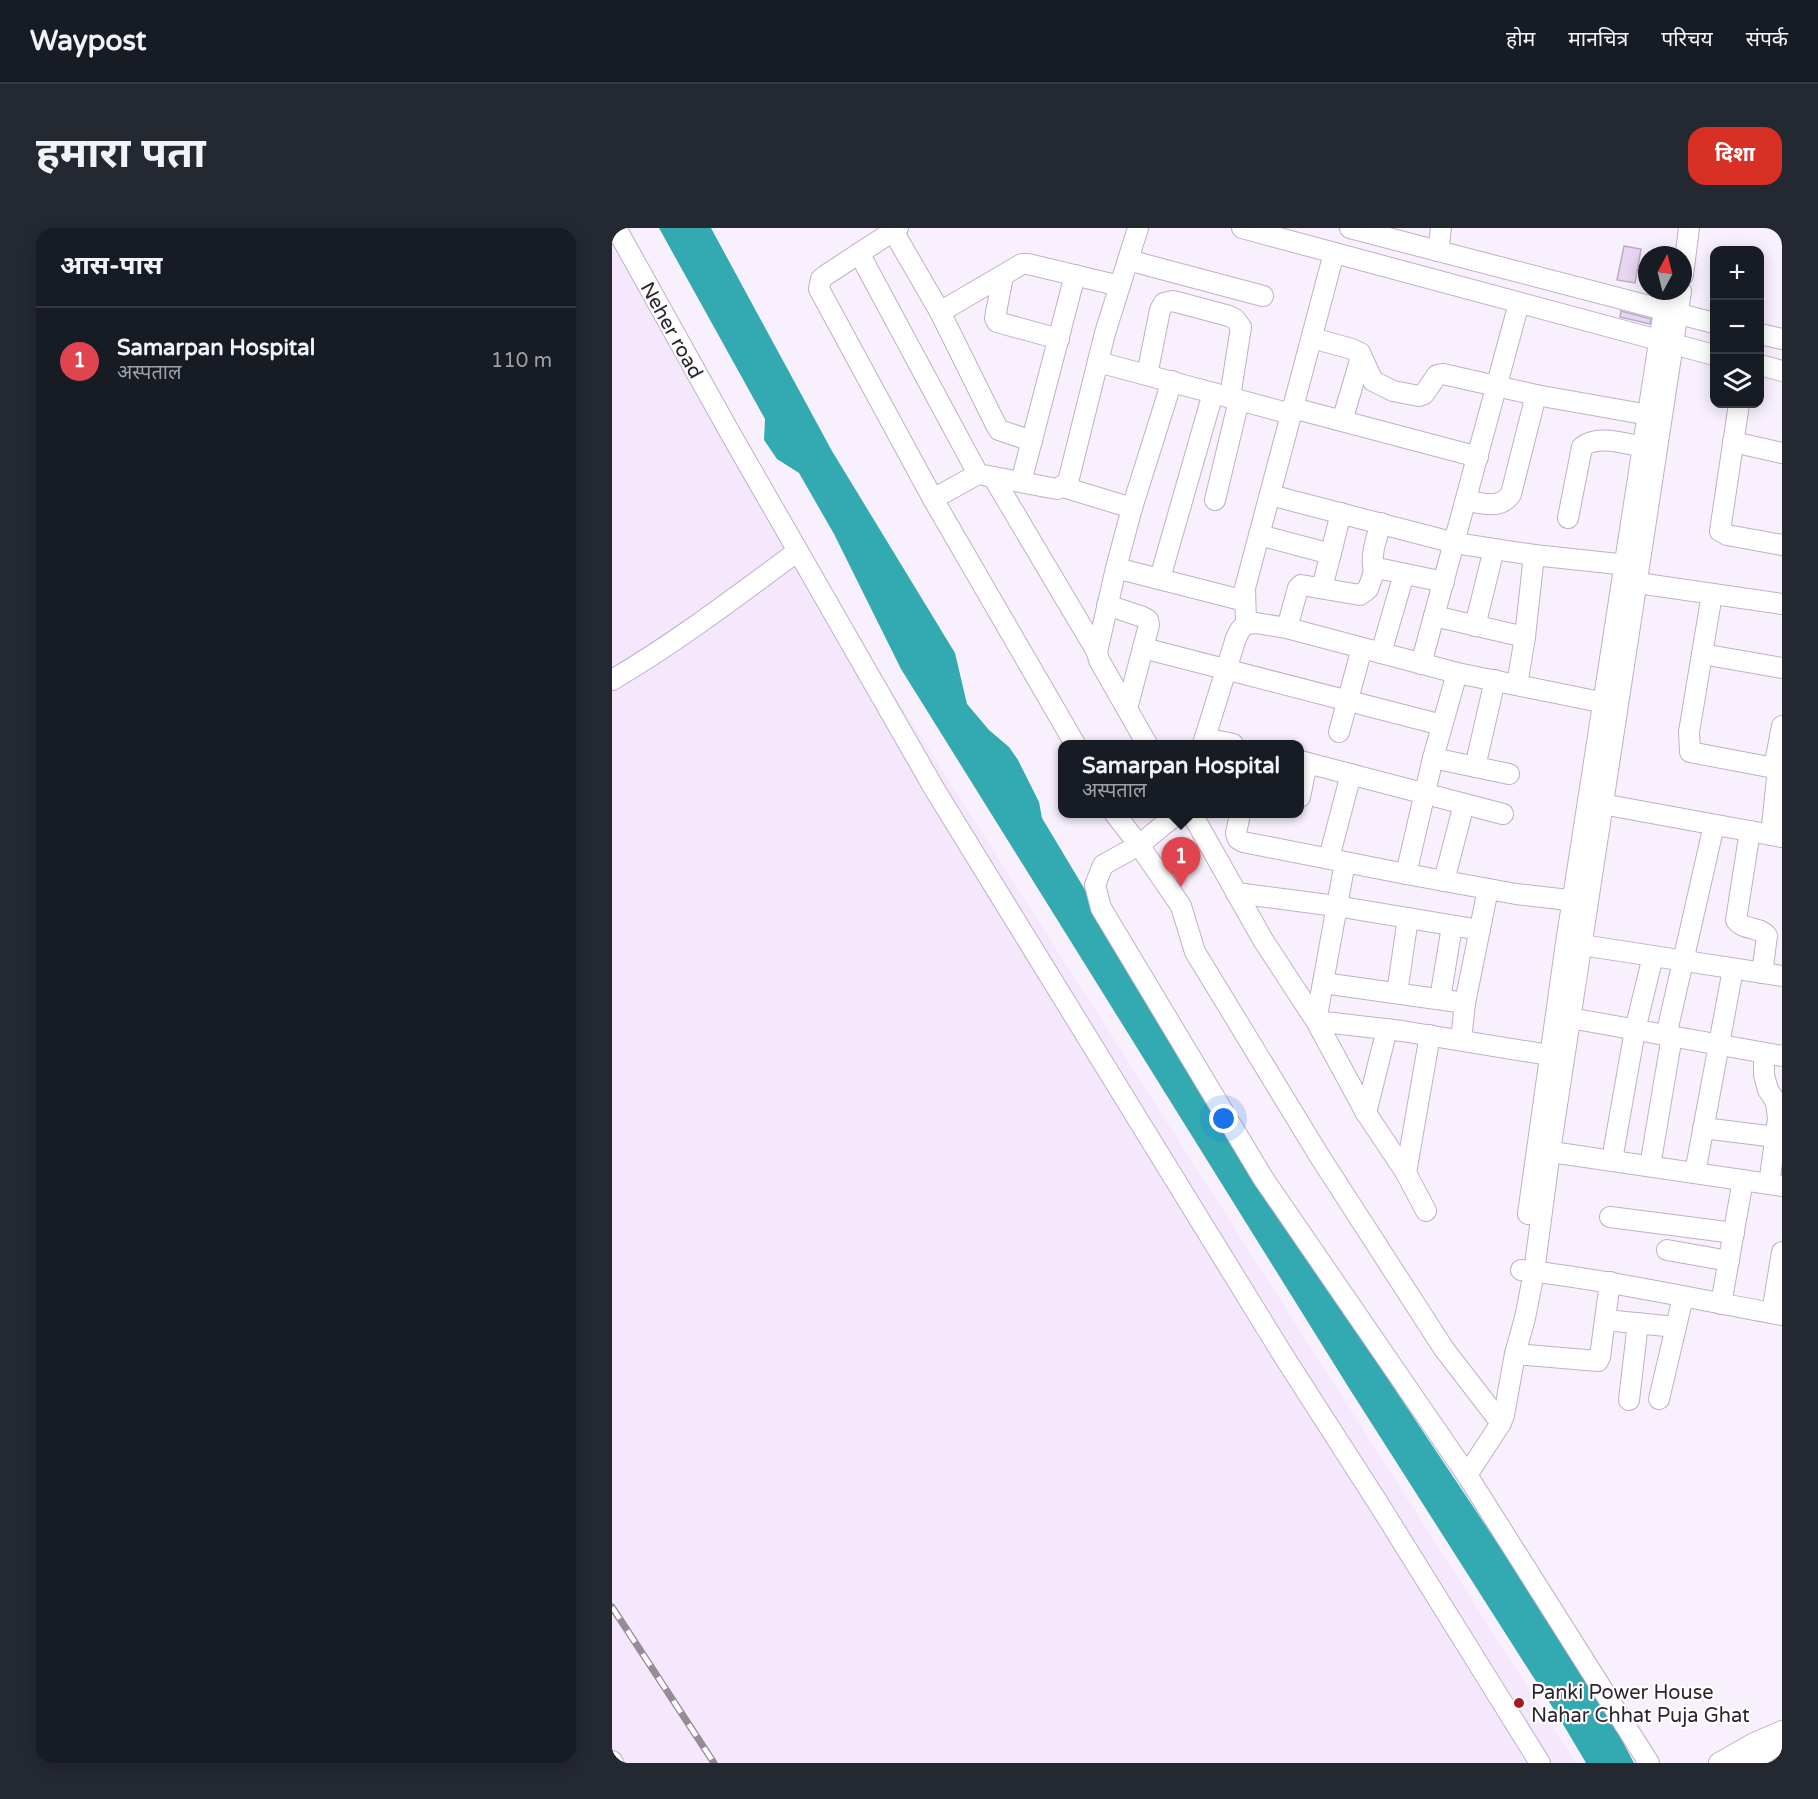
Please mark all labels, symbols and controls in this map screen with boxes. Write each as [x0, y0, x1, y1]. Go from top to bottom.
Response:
text: Waypost [30, 24, 146, 58]
text: होम [1506, 27, 1535, 52]
text: मानचित्र [1568, 27, 1628, 52]
text: परिचय [1661, 27, 1713, 52]
text: संपर्क [1746, 27, 1788, 52]
button: दिशा [1688, 127, 1782, 185]
text: हमारा पता [36, 128, 206, 179]
north arrow [1638, 246, 1692, 300]
map controls [1710, 246, 1764, 408]
button: + [1710, 246, 1764, 300]
text: आस-पास [60, 250, 162, 281]
street label: Neher road [635, 278, 708, 383]
button: − [1710, 300, 1764, 354]
text: Samarpan Hospital [117, 335, 315, 361]
text: 1 [73, 349, 86, 373]
text: 110 m [491, 349, 552, 373]
button: layers [1710, 354, 1764, 408]
text: अस्पताल [117, 361, 182, 385]
popup [1058, 740, 1304, 818]
text: Samarpan Hospital [1082, 753, 1280, 779]
text: अस्पताल [1082, 779, 1147, 803]
pin: 1 [1162, 838, 1200, 887]
your location [1209, 1104, 1238, 1133]
place label: Panki Power House Nahar Chhat Puja Ghat [1531, 1681, 1750, 1728]
marker: Panki Power House Nahar Chhat Puja Ghat [1512, 1696, 1526, 1710]

